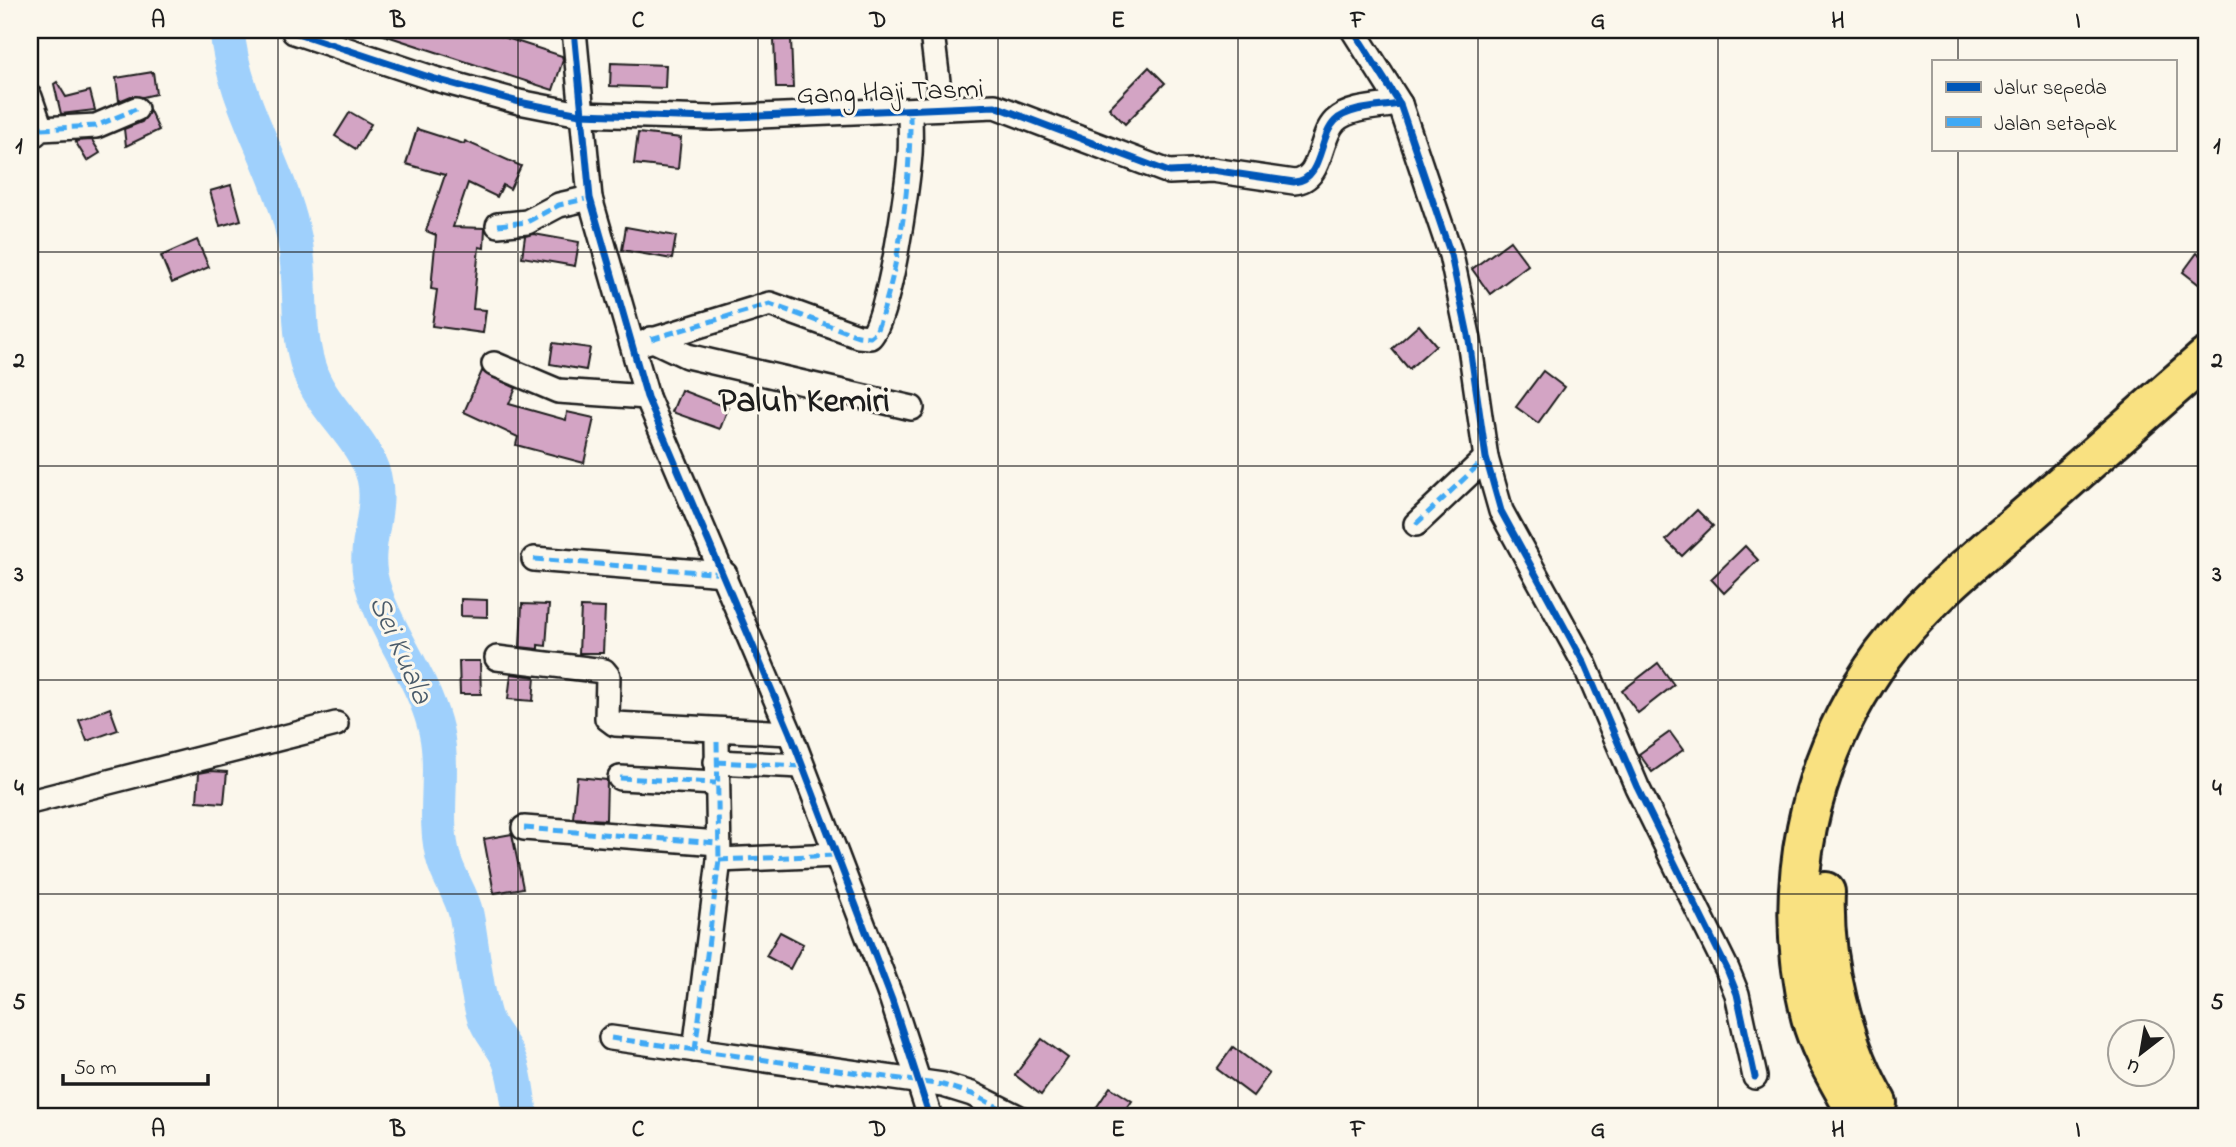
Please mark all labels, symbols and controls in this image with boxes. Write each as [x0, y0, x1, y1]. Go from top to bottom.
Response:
text: A [151, 5, 165, 38]
text: B [389, 5, 406, 38]
text: C [632, 5, 645, 38]
text: D [869, 5, 886, 38]
text: E [1111, 5, 1125, 38]
text: F [1350, 5, 1366, 38]
text: G [1591, 5, 1605, 38]
text: H [1831, 5, 1845, 38]
text: I [2075, 5, 2081, 38]
legend [1932, 60, 2176, 150]
street label: Gang Haji Tasmi [796, 70, 984, 117]
text: Jalur sepeda [1994, 74, 2107, 104]
text: Jalan setapak [1994, 110, 2117, 140]
text: 1 [15, 131, 23, 164]
text: 1 [2213, 131, 2221, 164]
text: 2 [12, 345, 25, 378]
text: 2 [2210, 345, 2223, 378]
district label: Paluh Kemiri [718, 377, 890, 428]
text: 3 [13, 559, 24, 592]
text: 3 [2211, 559, 2222, 592]
water label: Sei Kuala [356, 589, 443, 712]
text: 4 [14, 773, 24, 806]
text: 4 [2212, 773, 2222, 806]
text: 5 [12, 987, 26, 1020]
text: 5 [2210, 987, 2224, 1020]
north arrow [2106, 1018, 2176, 1088]
scale bar [63, 1042, 208, 1086]
text: U [2121, 1051, 2146, 1080]
text: 50 m [74, 1054, 117, 1084]
text: A [151, 1114, 165, 1147]
text: B [389, 1114, 406, 1147]
text: C [632, 1114, 645, 1147]
text: D [869, 1114, 886, 1147]
text: E [1111, 1114, 1125, 1147]
text: F [1350, 1114, 1366, 1147]
text: G [1591, 1114, 1605, 1147]
text: H [1831, 1114, 1845, 1147]
text: I [2075, 1114, 2081, 1147]

